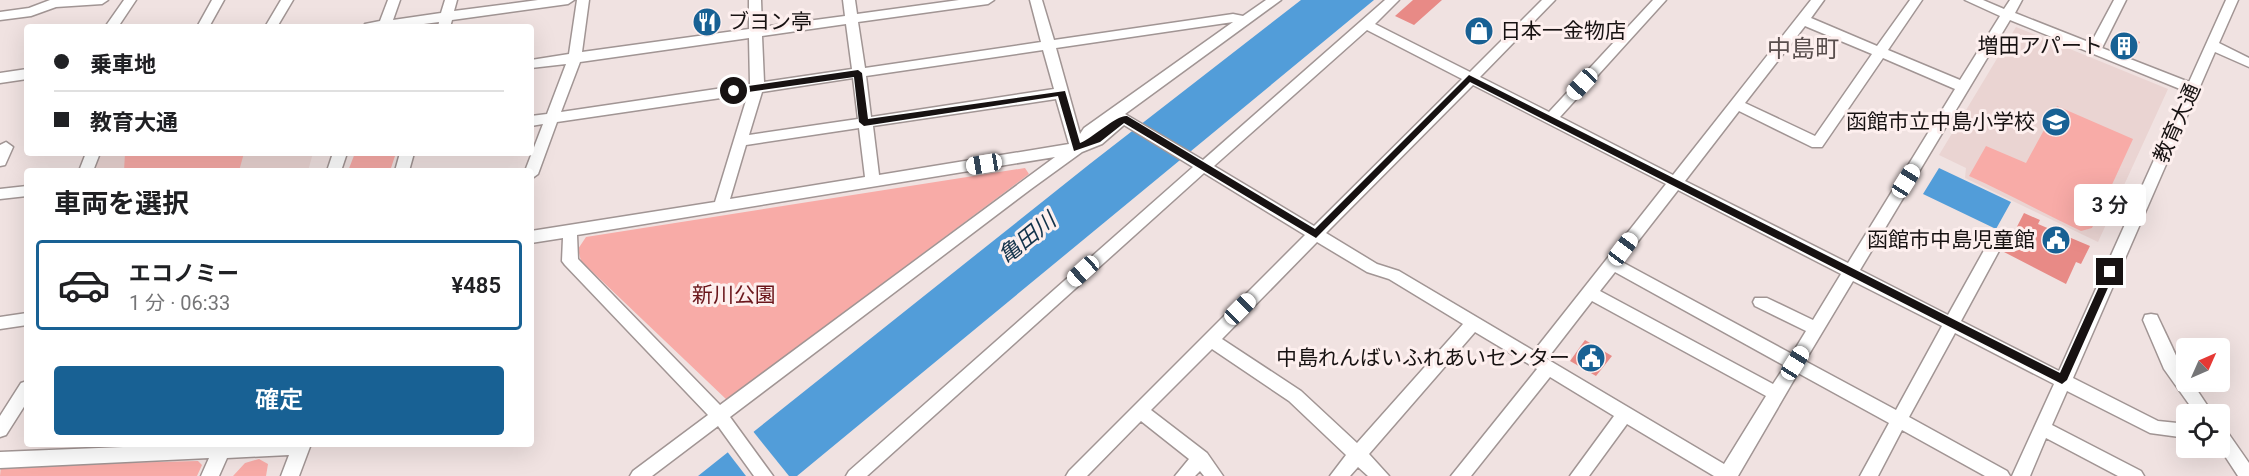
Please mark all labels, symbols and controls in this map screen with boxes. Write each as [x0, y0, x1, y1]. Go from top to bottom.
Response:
restaurant icon: ブヨン亭 [691, 6, 723, 38]
place label: ブヨン亭 [728, 10, 812, 34]
shop icon: 日本一金物店 [1463, 15, 1495, 47]
place label: 日本一金物店 [1500, 19, 1626, 43]
building icon: 増田アパート [2108, 30, 2140, 62]
place label: 増田アパート [1977, 34, 2103, 58]
district label: 中島町 [1767, 35, 1839, 63]
text: 乗車地 [90, 52, 156, 77]
car [1563, 65, 1601, 103]
route start [720, 77, 747, 104]
street label: 教育大通 [2149, 80, 2205, 166]
school or university icon: 函館市立中島小学校 [2040, 106, 2072, 138]
text: 教育大通 [90, 110, 178, 135]
place label: 函館市立中島小学校 [1846, 110, 2035, 134]
car [965, 152, 1003, 176]
car [1889, 161, 1923, 201]
callout: 3 分 [2074, 185, 2146, 227]
text: 車両を選択 [54, 188, 189, 220]
text: 3 分 [2092, 193, 2128, 217]
water label: 亀田川 [993, 206, 1062, 268]
public building icon: 函館市中島児童館 [2040, 224, 2072, 256]
place label: 函館市中島児童館 [1867, 228, 2035, 252]
car [1605, 229, 1641, 269]
car [1064, 252, 1102, 290]
icon: car [57, 258, 111, 312]
route end [2096, 258, 2123, 285]
text: エコノミー [129, 261, 239, 286]
text: ¥485 [452, 273, 501, 298]
park label: 新川公園 [692, 283, 776, 307]
car [1221, 290, 1259, 328]
text: 1 分 · 06:33 [129, 291, 230, 315]
north arrow [2176, 338, 2230, 392]
map controls [2176, 338, 2230, 458]
public building icon: 中島れんばいふれあいセンター [1575, 342, 1607, 374]
car [1778, 343, 1812, 383]
place label: 中島れんばいふれあいセンター [1276, 346, 1570, 370]
button: 確定 [54, 366, 504, 435]
button: locate [2176, 404, 2230, 458]

